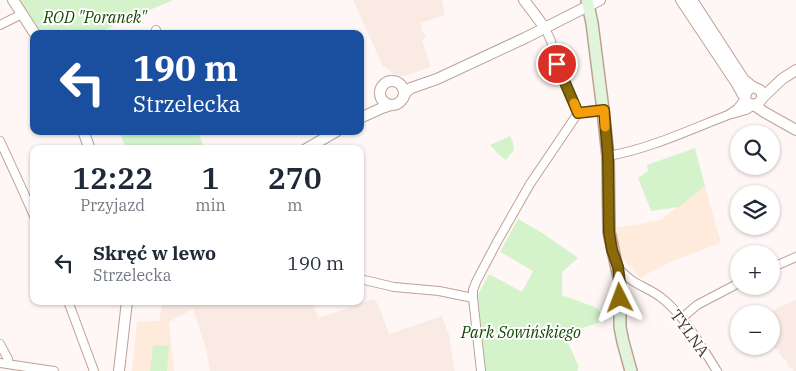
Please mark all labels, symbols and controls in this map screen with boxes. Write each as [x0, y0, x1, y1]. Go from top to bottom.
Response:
park label: ROD "Poranek" [42, 7, 148, 27]
pin [536, 43, 578, 85]
text: 190 m [133, 45, 238, 91]
icon: left [50, 50, 115, 115]
icon: arrive [543, 50, 571, 78]
text: Strzelecka [133, 89, 241, 118]
map controls [730, 125, 780, 355]
button: search [730, 125, 780, 175]
text: 12:22 [72, 158, 153, 197]
text: 1 [201, 158, 219, 197]
text: 270 [268, 158, 322, 197]
button: layers [730, 185, 780, 235]
text: Przyjazd [80, 195, 145, 215]
text: min [195, 195, 226, 215]
text: m [287, 195, 302, 215]
text: Skręć w lewo [93, 241, 216, 265]
button: + [730, 245, 780, 295]
icon: left [50, 249, 78, 277]
text: 190 m [287, 251, 344, 275]
text: Strzelecka [93, 265, 171, 285]
position arrow [593, 271, 645, 323]
street label: TYLNA [666, 305, 714, 361]
button: − [730, 305, 780, 355]
park label: Park Sowińskiego [460, 322, 581, 342]

